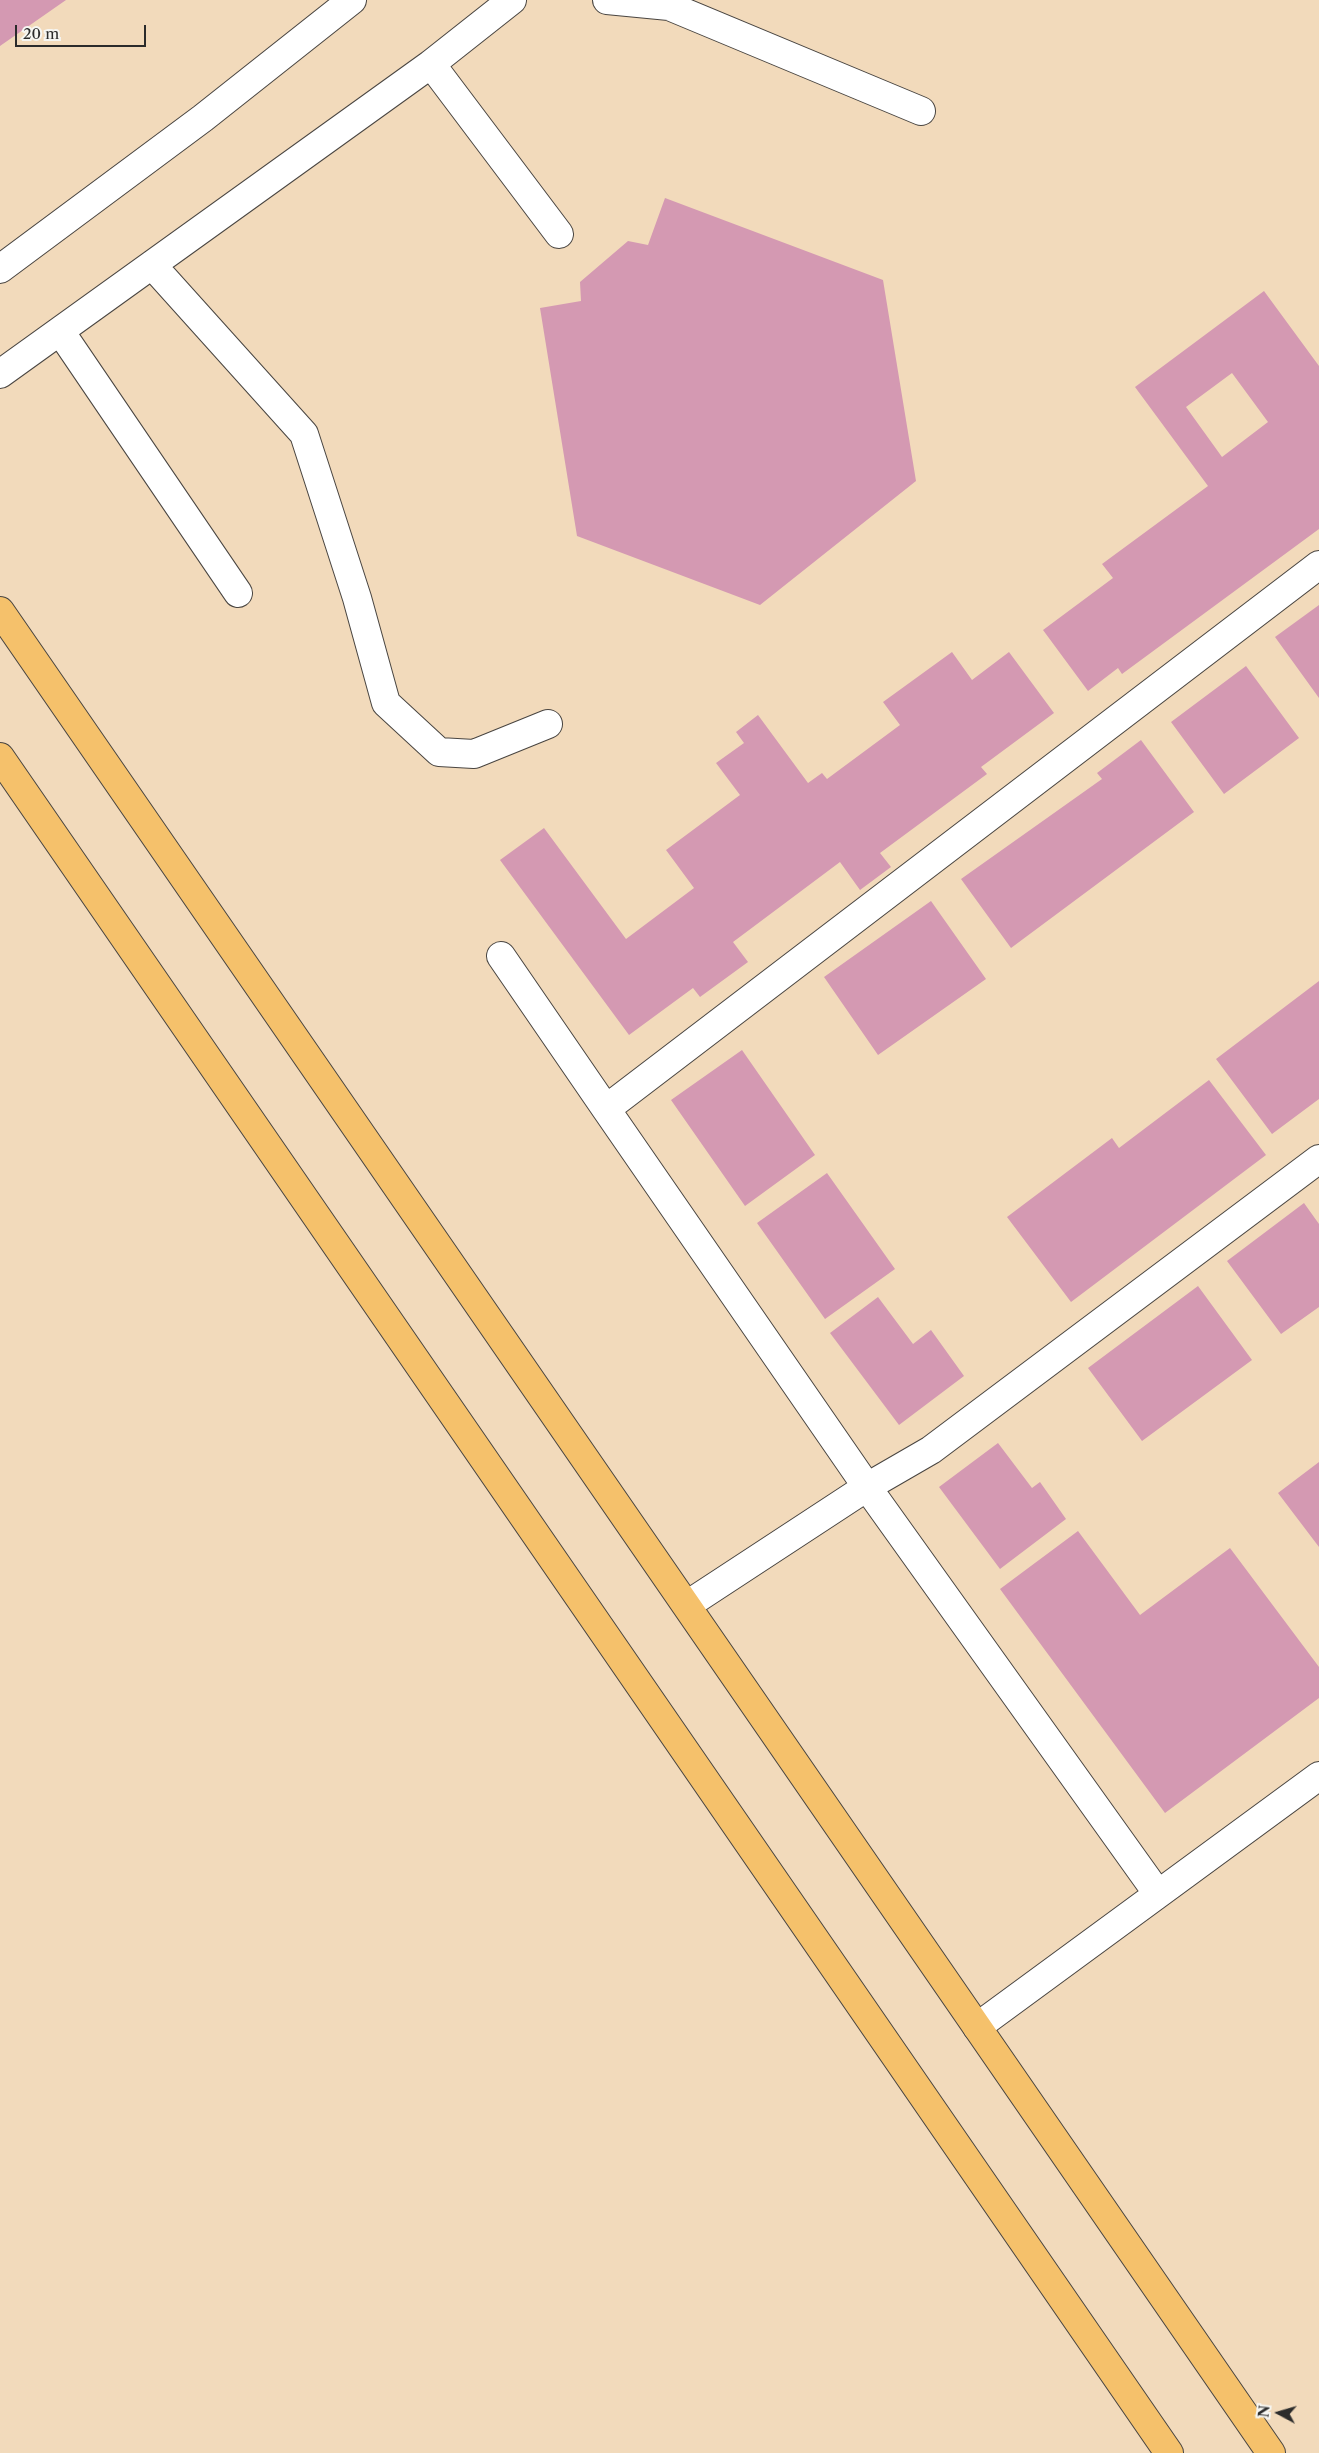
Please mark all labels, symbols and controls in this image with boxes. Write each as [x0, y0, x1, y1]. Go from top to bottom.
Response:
scale bar [18, 15, 149, 47]
text: 20 m [23, 24, 59, 43]
north arrow [1254, 2388, 1304, 2438]
text: N [1254, 2404, 1274, 2418]

